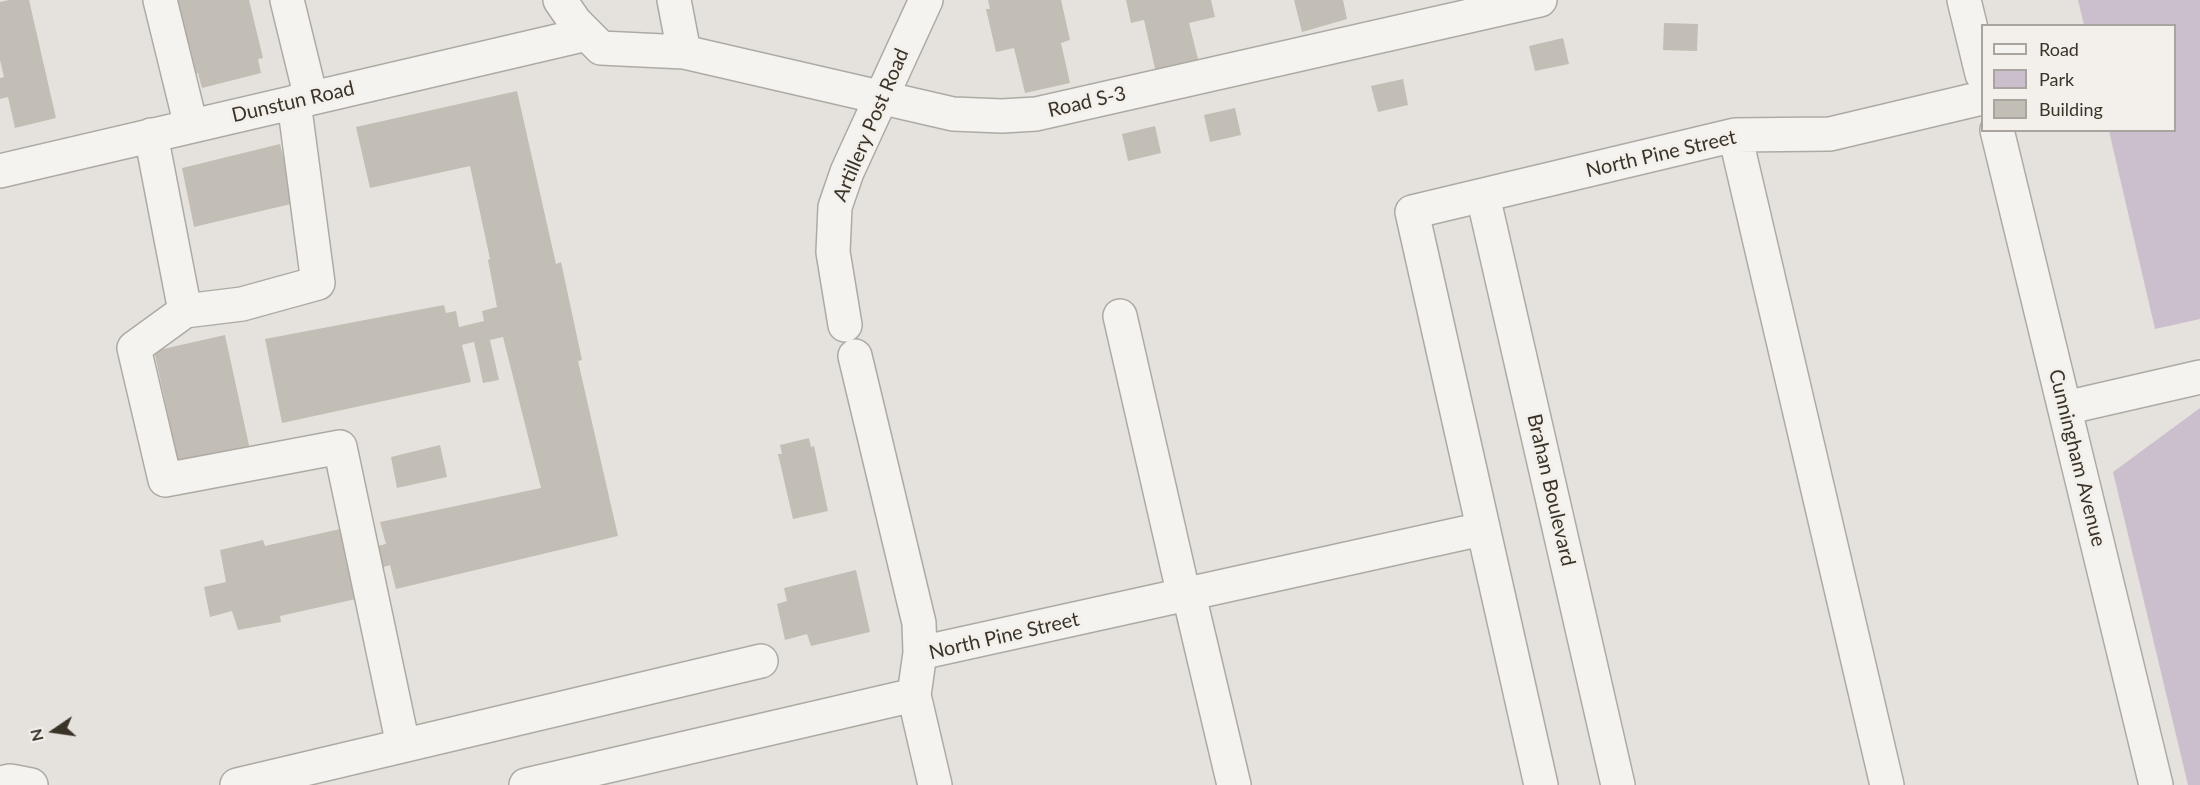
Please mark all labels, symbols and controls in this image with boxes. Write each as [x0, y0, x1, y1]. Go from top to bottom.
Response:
legend [1981, 24, 2176, 132]
text: Road [2039, 38, 2079, 60]
street label: Artillery Post Road [828, 45, 914, 205]
text: Park [2039, 68, 2074, 90]
street label: Dunstun Road [229, 76, 357, 128]
street label: Road S-3 [1046, 81, 1128, 123]
text: Building [2039, 98, 2103, 120]
street label: North Pine Street [1584, 125, 1738, 183]
street label: Cunningham Avenue [2043, 367, 2111, 549]
street label: Brahan Boulevard [1522, 411, 1580, 569]
street label: North Pine Street [927, 607, 1081, 665]
north arrow [24, 701, 84, 761]
text: N [25, 727, 47, 743]

